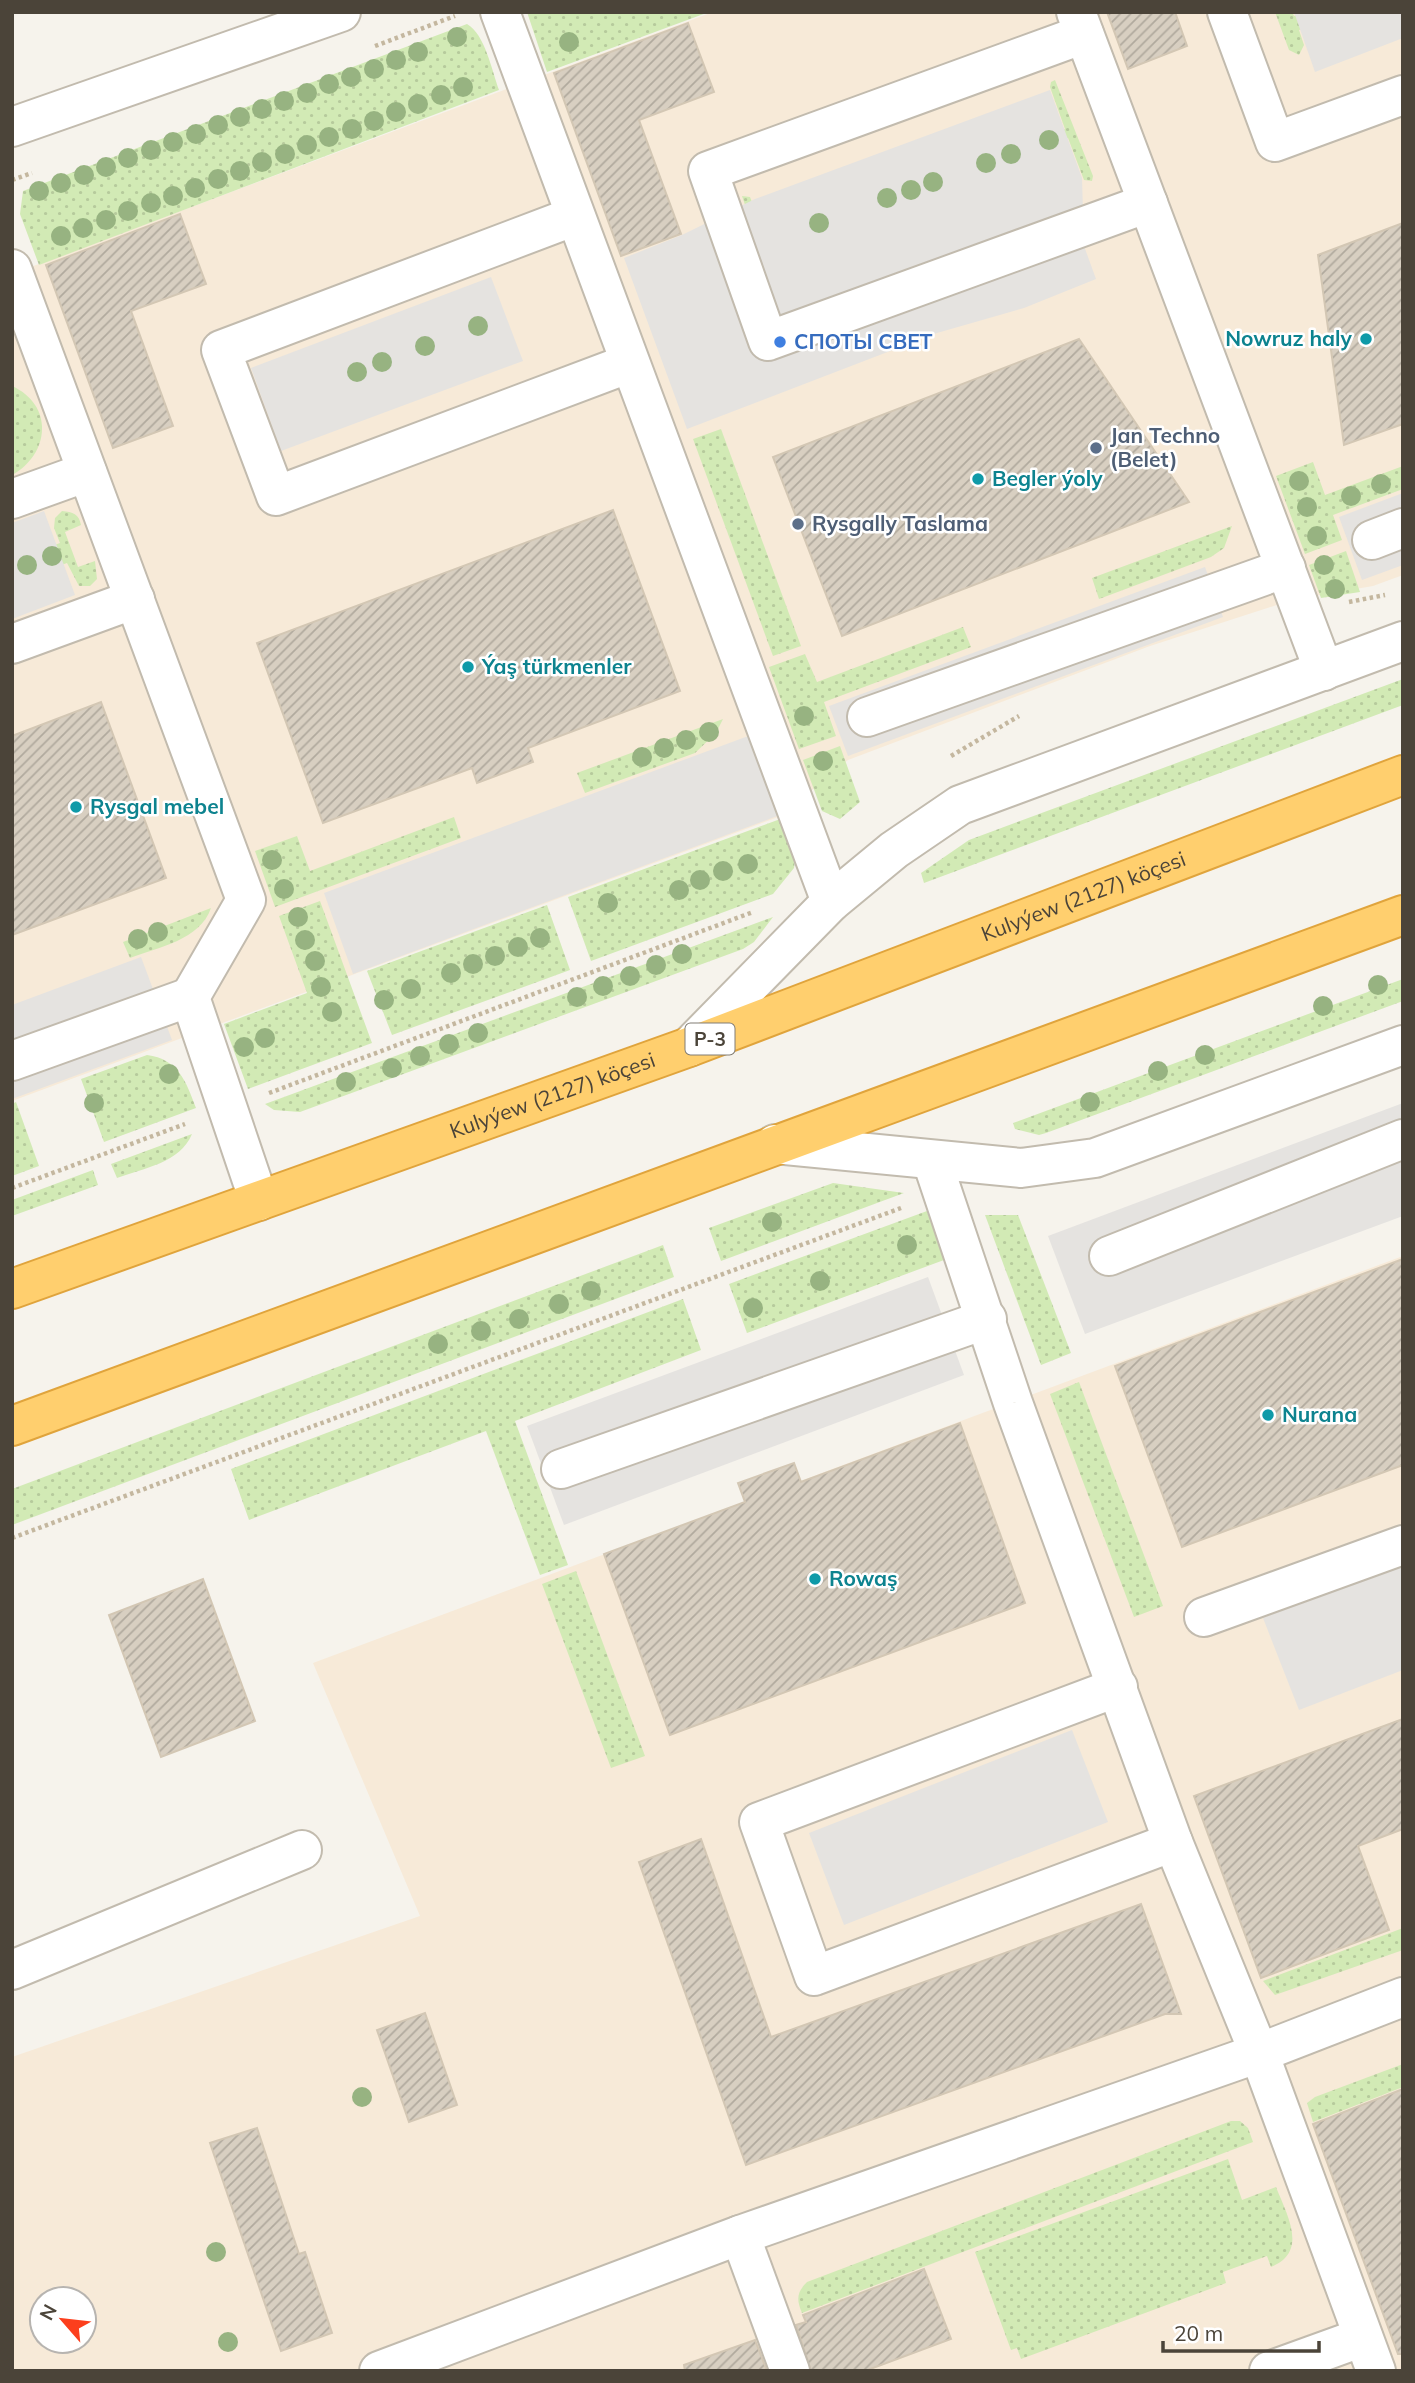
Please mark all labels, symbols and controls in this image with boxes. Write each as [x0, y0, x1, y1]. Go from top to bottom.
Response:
place label: Nowruz haly [1225, 325, 1353, 351]
place label: СПОТЫ СВЕТ [794, 328, 933, 354]
marker: Nowruz haly [1358, 331, 1374, 347]
marker: СПОТЫ СВЕТ [772, 334, 788, 350]
place label: Jan Techno (Belet) [1110, 422, 1220, 472]
marker: Jan Techno (Belet) [1088, 440, 1104, 456]
place label: Begler ýoly [992, 465, 1103, 491]
marker: Begler ýoly [970, 471, 986, 487]
place label: Rysgally Taslama [812, 510, 988, 536]
marker: Rysgally Taslama [790, 516, 806, 532]
place label: Ýaş türkmenler [481, 653, 632, 679]
marker: Ýaş türkmenler [460, 659, 476, 675]
place label: Rysgal mebel [90, 793, 224, 819]
marker: Rysgal mebel [68, 799, 84, 815]
street label: Kulyýew (2127) köçesi [977, 845, 1189, 947]
road number: P-3 [686, 1023, 734, 1054]
street label: Kulyýew (2127) köçesi [446, 1046, 659, 1144]
place label: Nurana [1282, 1401, 1357, 1427]
marker: Nurana [1260, 1407, 1276, 1423]
place label: Rowaş [829, 1565, 898, 1591]
marker: Rowaş [807, 1571, 823, 1587]
north arrow [28, 2285, 98, 2355]
text: N [34, 2300, 62, 2324]
scale bar [1163, 2310, 1319, 2354]
text: 20 m [1174, 2320, 1223, 2346]

